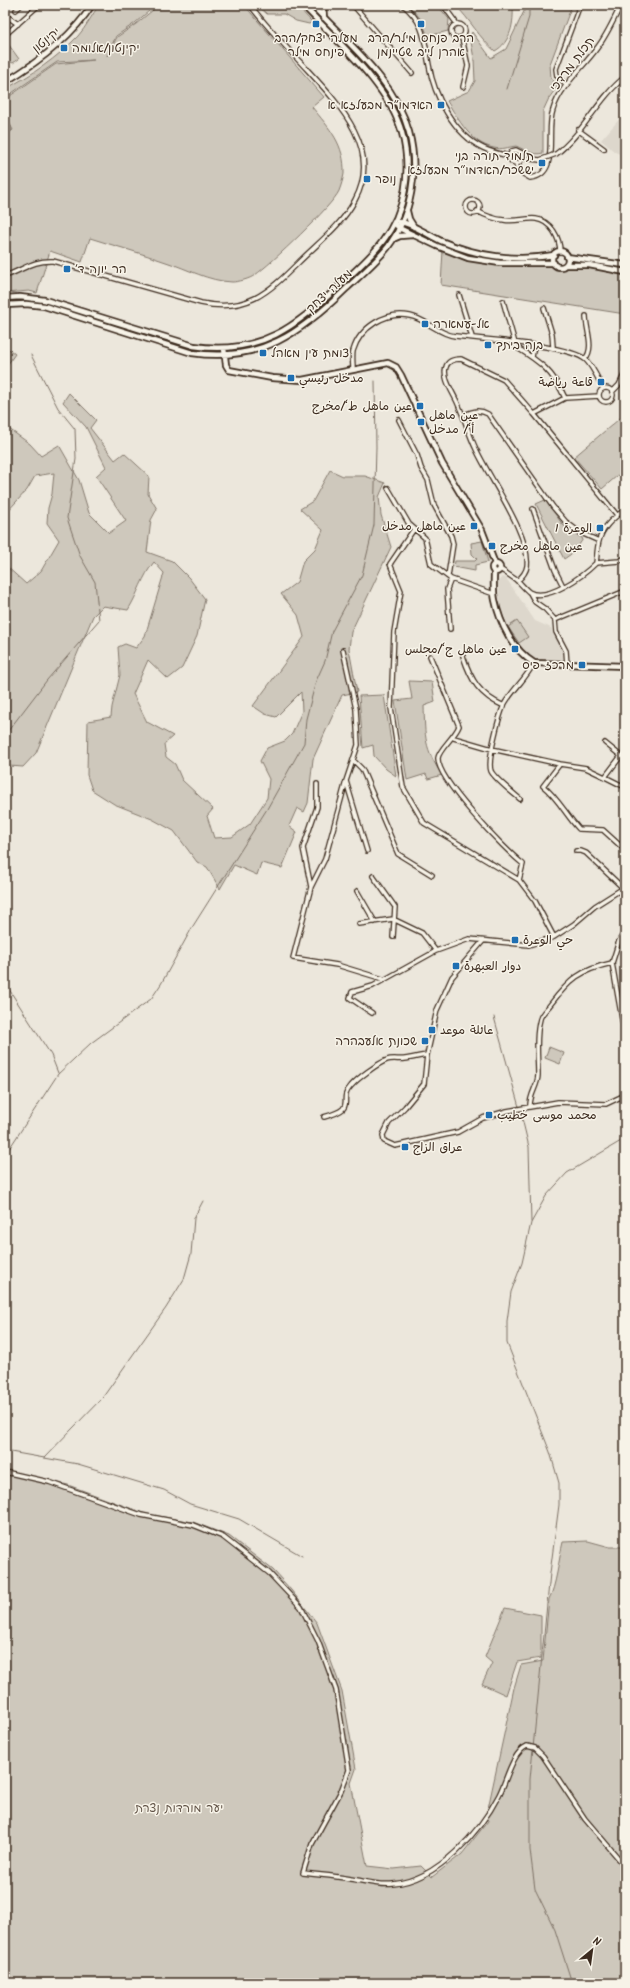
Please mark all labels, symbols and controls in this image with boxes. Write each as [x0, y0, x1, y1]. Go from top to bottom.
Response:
marker: מעלה יצחק/הרב פינחס מילר [311, 19, 321, 29]
marker: הרב פנחס מילר/הרב אהרן לייב שטיינמן [416, 19, 426, 29]
street label: יקינטון [28, 23, 65, 58]
place label: מעלה יצחק/הרב פינחס מילר [274, 29, 358, 62]
place label: הרב פנחס מילר/הרב אהרן לייב שטיינמן [368, 29, 474, 62]
street label: תכלת מרדכי [545, 33, 599, 96]
place label: יקינטון/אלומה [72, 39, 140, 58]
marker: יקינטון/אלומה [59, 43, 69, 53]
place label: האדמו״ר מבעלזא א [328, 96, 433, 115]
marker: האדמו״ר מבעלזא א [436, 100, 446, 110]
place label: תלמוד תורה בני יששכר/האדמו״ר מבעלזא [407, 147, 534, 180]
marker: תלמוד תורה בני יששכר/האדמו״ר מבעלזא [537, 158, 547, 168]
place label: נופר [375, 170, 396, 189]
marker: נופר [362, 174, 372, 184]
place label: הר יונה ד׳ [75, 260, 127, 279]
marker: הר יונה ד׳ [62, 264, 72, 274]
street label: מעלה יצחק [302, 265, 357, 318]
place label: אל-עמארה [433, 315, 489, 334]
marker: אל-עמארה [420, 319, 430, 329]
place label: בנה ביתך [496, 336, 543, 355]
marker: בנה ביתך [483, 340, 493, 350]
place label: צומת עין מאהל [271, 344, 349, 363]
marker: צומת עין מאהל [258, 348, 268, 358]
place label: مدخل رئيسي [299, 369, 363, 389]
marker: مدخل رئيسي [286, 373, 296, 383]
place label: قاعة رياضة [538, 373, 593, 392]
marker: قاعة رياضة [596, 377, 606, 387]
place label: عين ماهل ط‘/مخرج [312, 397, 412, 416]
marker: عين ماهل ط‘/مخرج [415, 401, 425, 411]
place label: عين ماهل أ‘/ مدخل [429, 406, 479, 439]
marker: عين ماهل أ‘/ مدخل [416, 417, 426, 427]
place label: عين ماهل مدخل [382, 517, 466, 536]
place label: الوعرة 1 [555, 519, 592, 538]
marker: عين ماهل مدخل [469, 521, 479, 531]
marker: الوعرة 1 [595, 523, 605, 533]
place label: عين ماهل مخرج [500, 537, 583, 556]
marker: عين ماهل مخرج [487, 541, 497, 551]
place label: عين ماهل ج‘/مجلس [405, 640, 507, 659]
marker: عين ماهل ج‘/مجلس [510, 644, 520, 654]
place label: מרכז פיס [522, 656, 574, 675]
marker: מרכז פיס [577, 660, 587, 670]
place label: حي الوعرة [523, 931, 573, 951]
marker: حي الوعرة [510, 935, 520, 945]
place label: دوار العبهرة [464, 957, 521, 976]
marker: دوار العبهرة [451, 961, 461, 971]
place label: عائلة موعد [440, 1021, 493, 1040]
marker: عائلة موعد [427, 1025, 437, 1035]
place label: שכונת אלעבהרה [335, 1032, 417, 1051]
marker: שכונת אלעבהרה [420, 1036, 430, 1046]
place label: محمد موسى خطيب [497, 1106, 597, 1125]
marker: محمد موسى خطيب [484, 1110, 494, 1120]
place label: عراق الزاج [413, 1138, 463, 1157]
marker: عراق الزاج [400, 1142, 410, 1152]
park label: יער מורדות נצרת [134, 1799, 223, 1818]
north arrow [572, 1930, 612, 1970]
text: N [589, 1933, 604, 1952]

